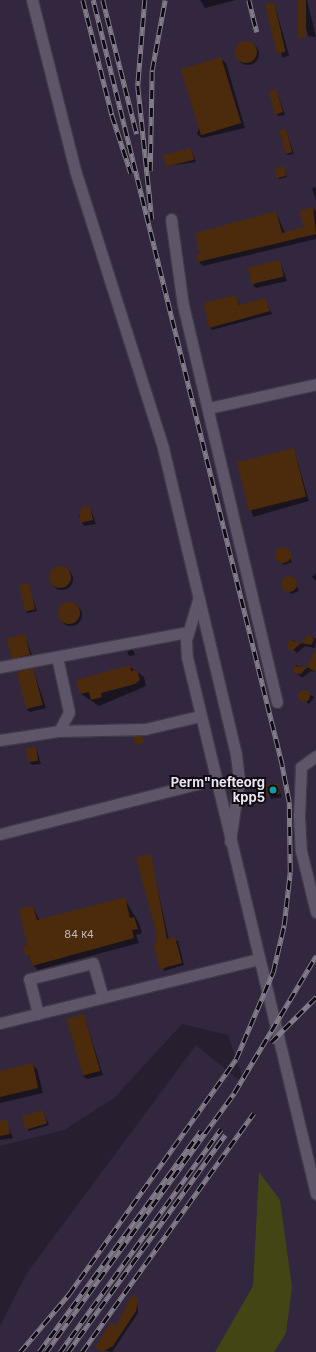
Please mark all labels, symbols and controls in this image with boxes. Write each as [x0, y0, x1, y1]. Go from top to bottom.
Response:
place label: Perm"nefteorg kpp5 [171, 775, 265, 806]
marker: Perm"nefteorg kpp5 [268, 785, 278, 795]
house number: 84 к4 [64, 927, 94, 941]

